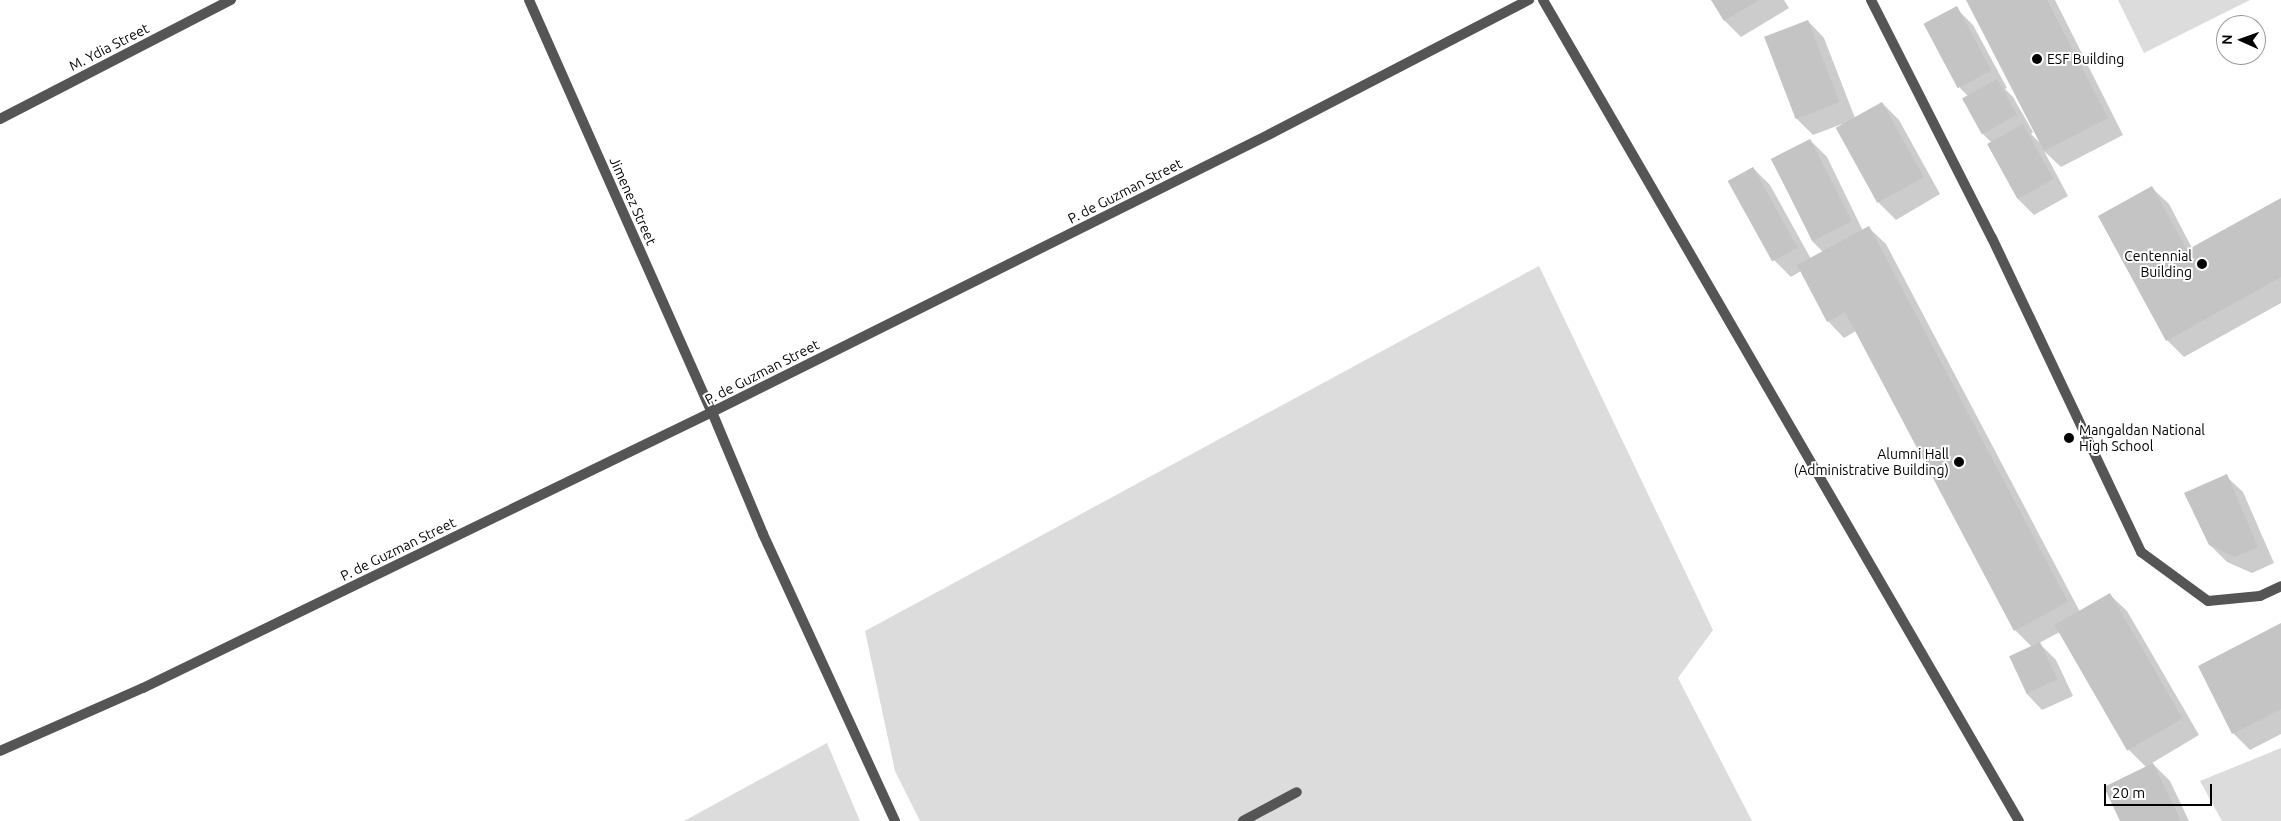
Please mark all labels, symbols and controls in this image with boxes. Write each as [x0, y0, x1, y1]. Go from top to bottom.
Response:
north arrow [2216, 15, 2266, 65]
street label: M. Ydia Street [66, 20, 152, 74]
text: N [2219, 34, 2235, 45]
place label: ESF Building [2047, 51, 2124, 67]
marker: ESF Building [2031, 53, 2043, 65]
street label: Jimenez Street [606, 154, 660, 248]
street label: P. de Guzman Street [1065, 155, 1185, 227]
place label: Centennial Building [2124, 248, 2192, 280]
marker: Centennial Building [2196, 258, 2208, 270]
street label: P. de Guzman Street [702, 336, 822, 408]
place label: Mangaldan National High School [2079, 422, 2205, 454]
marker: Mangaldan National High School [2063, 432, 2075, 444]
place label: Alumni Hall (Administrative Building) [1794, 446, 1949, 478]
marker: Alumni Hall (Administrative Building) [1953, 456, 1965, 468]
street label: P. de Guzman Street [338, 514, 458, 584]
scale bar [2106, 774, 2214, 806]
text: 20 m [2112, 784, 2145, 801]

